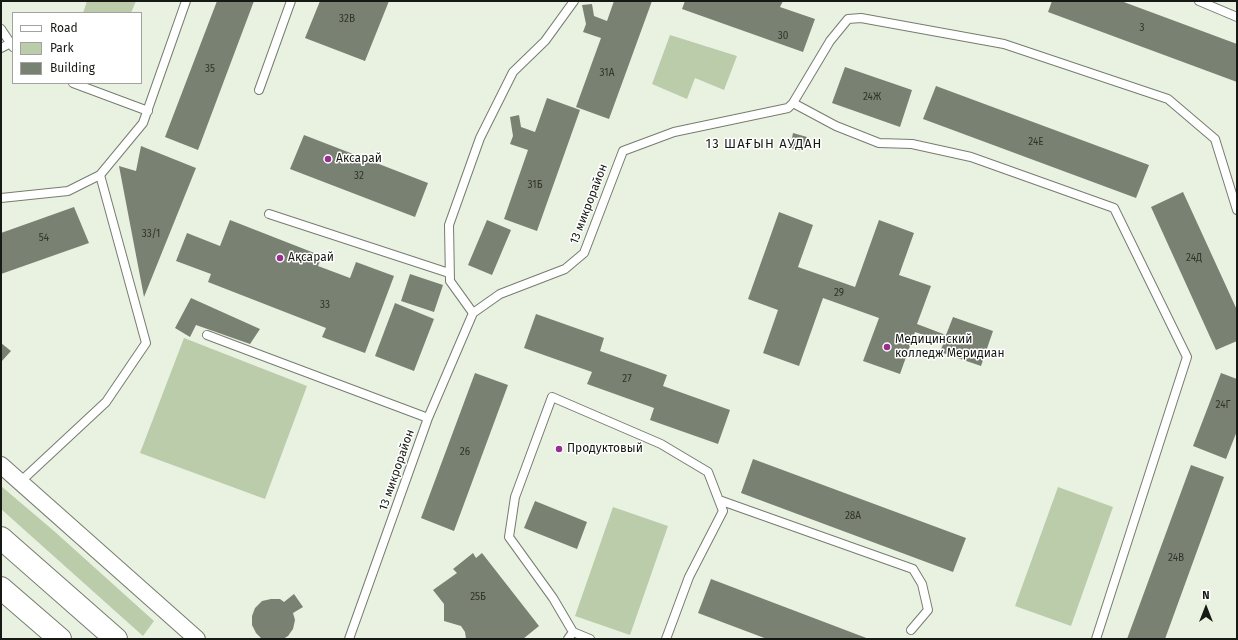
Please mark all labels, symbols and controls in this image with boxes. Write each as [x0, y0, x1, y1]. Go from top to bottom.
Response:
legend [12, 12, 142, 84]
house number: 32В [339, 13, 355, 25]
text: Road [50, 21, 78, 35]
house number: 3 [1140, 22, 1144, 34]
house number: 30 [778, 30, 788, 42]
text: Park [50, 41, 74, 55]
text: Building [50, 61, 95, 75]
house number: 35 [205, 63, 215, 75]
house number: 31А [600, 67, 614, 79]
house number: 24Ж [863, 91, 881, 103]
district label: 13 ШАҒЫН АУДАН [706, 136, 822, 152]
house number: 24Е [1028, 136, 1044, 148]
place label: Аксарай [336, 152, 382, 166]
marker: Аксарай [323, 154, 333, 164]
street label: 13 микрорайон [567, 162, 611, 246]
house number: 32 [354, 170, 364, 182]
house number: 31Б [528, 179, 542, 191]
house number: 33/1 [142, 228, 160, 240]
house number: 54 [39, 232, 49, 244]
place label: Ақсарай [288, 251, 334, 265]
house number: 24Д [1186, 252, 1202, 264]
marker: Ақсарай [275, 253, 285, 263]
house number: 29 [834, 287, 844, 299]
house number: 33 [320, 299, 330, 311]
place label: Медицинский колледж Меридиан [895, 333, 1004, 361]
marker: Медицинский колледж Меридиан [882, 342, 892, 352]
house number: 27 [622, 373, 632, 385]
house number: 24Г [1215, 399, 1231, 411]
street label: 13 микрорайон [376, 428, 418, 512]
place label: Продуктовый [567, 442, 643, 456]
marker: Продуктовый [554, 444, 564, 454]
house number: 26 [460, 446, 470, 458]
house number: 28А [845, 510, 861, 522]
house number: 24В [1168, 552, 1184, 564]
north arrow [1186, 588, 1226, 628]
text: N [1202, 589, 1210, 602]
house number: 25Б [470, 591, 486, 603]

